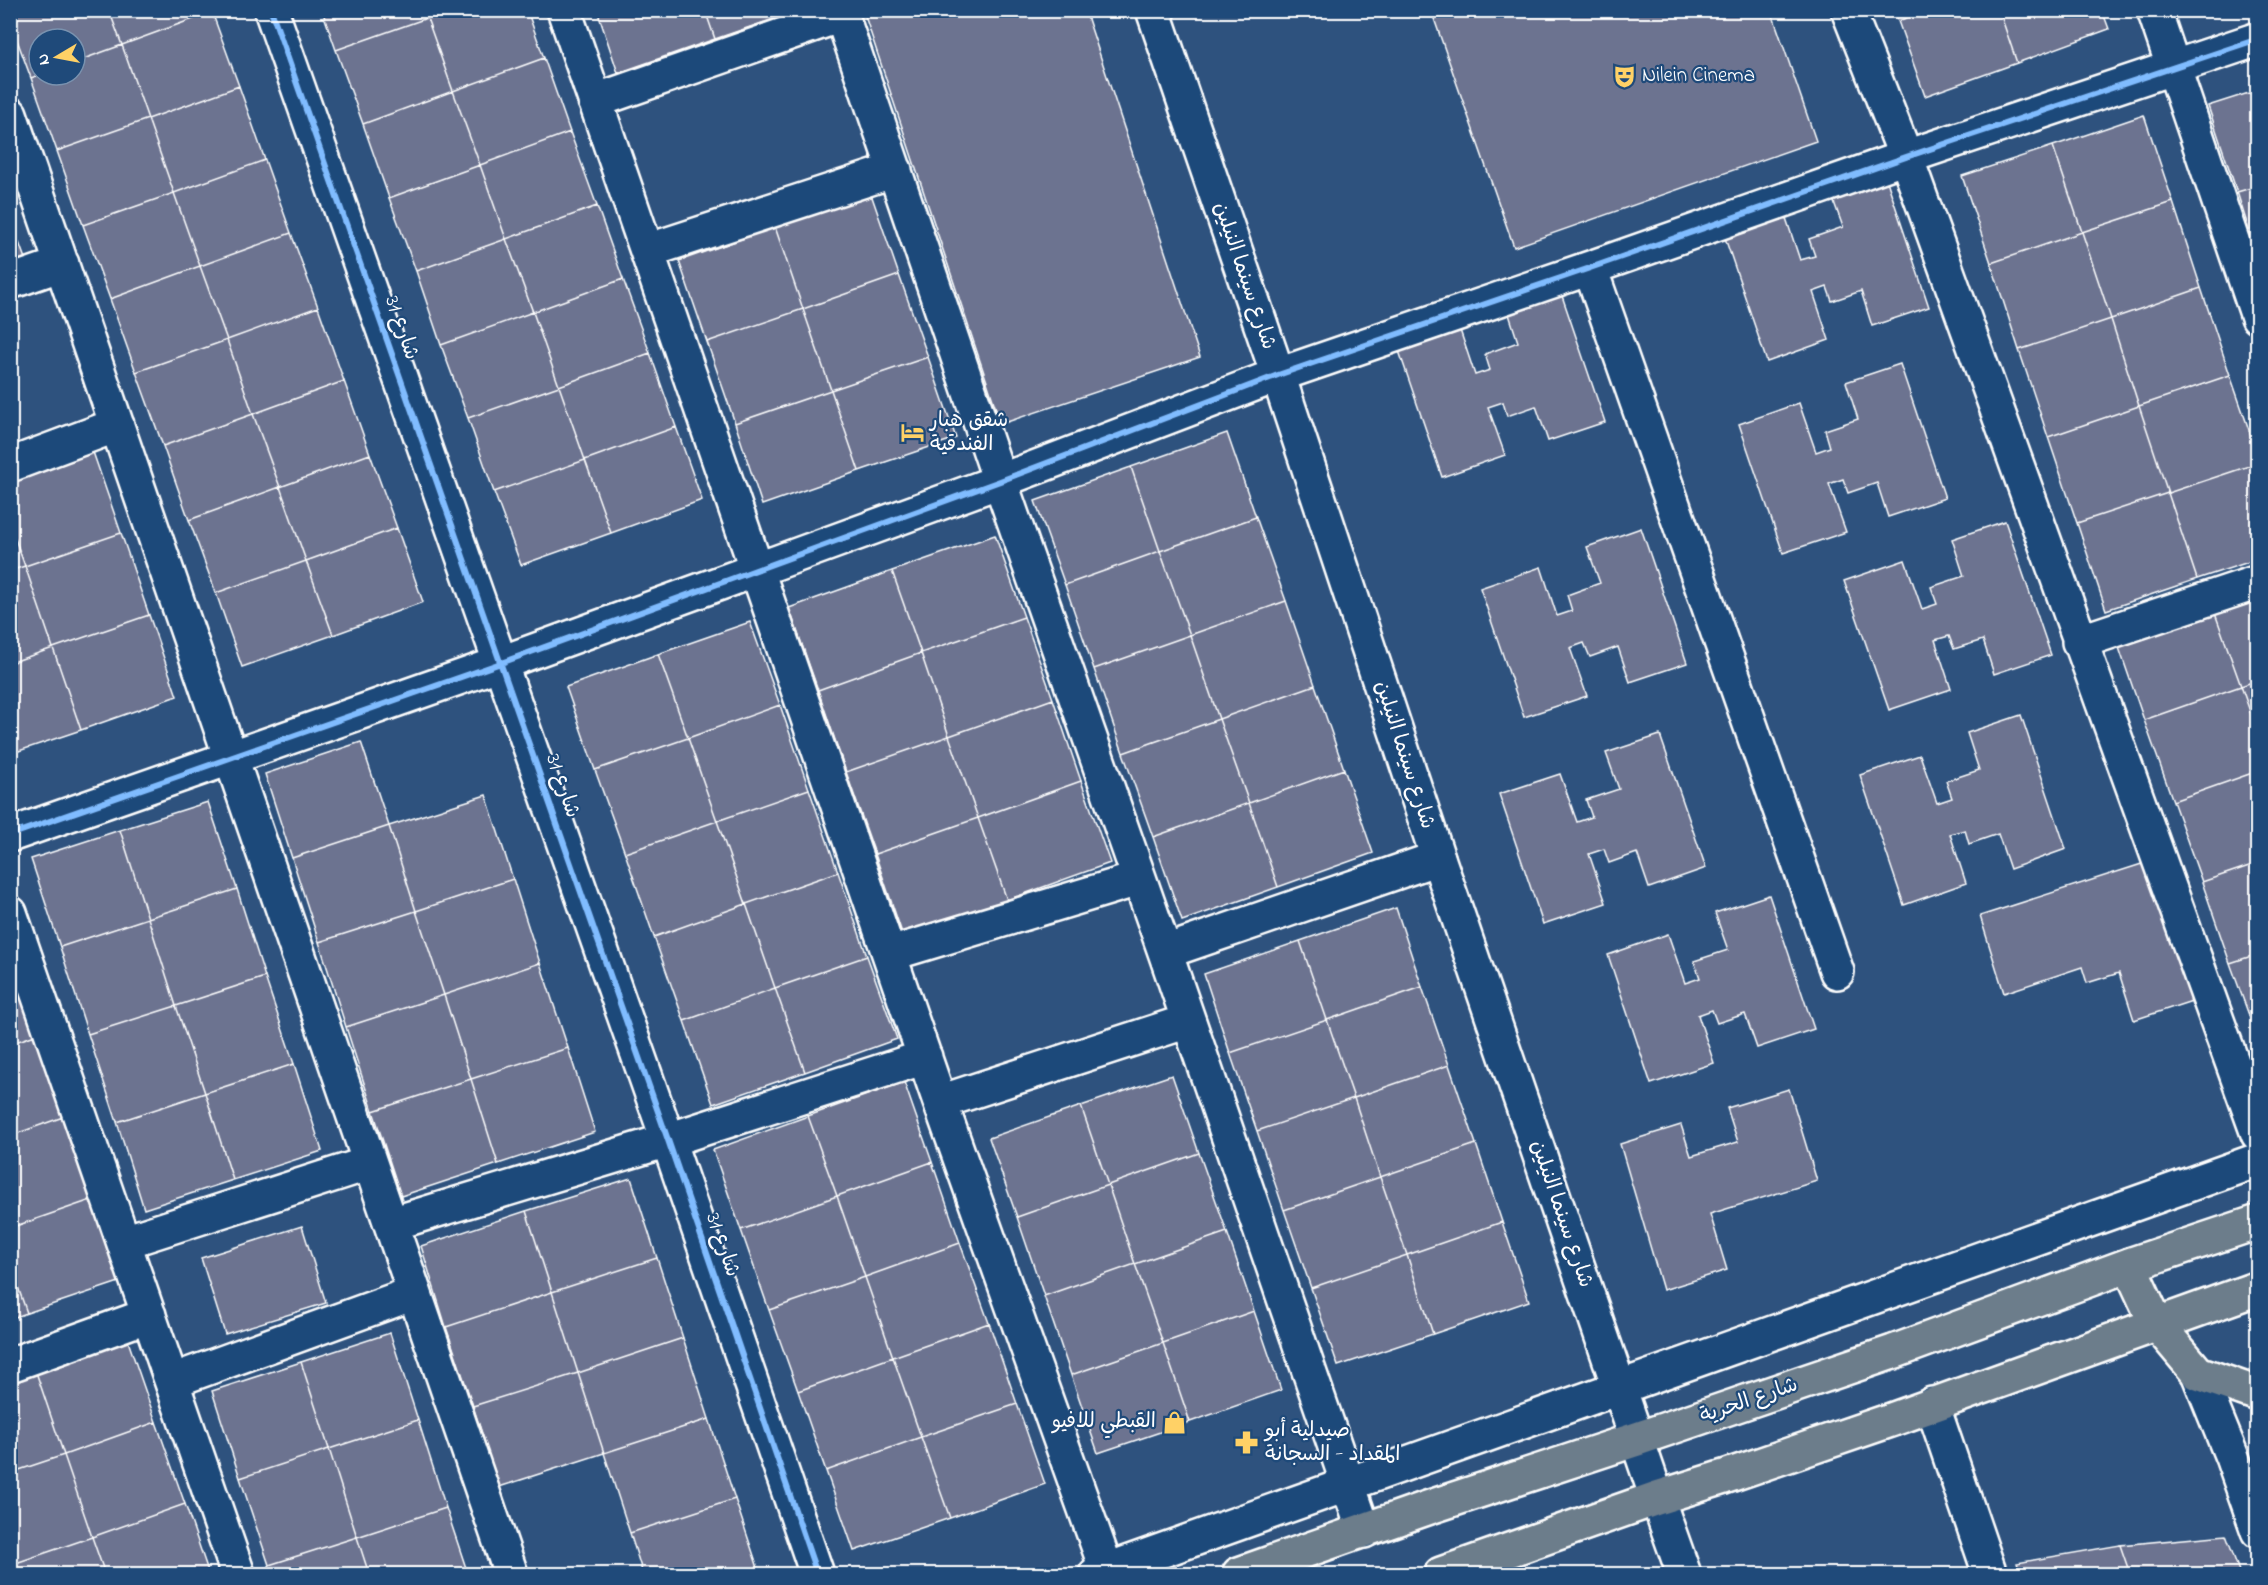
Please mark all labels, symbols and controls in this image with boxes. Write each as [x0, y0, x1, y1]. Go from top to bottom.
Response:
north arrow [27, 27, 87, 87]
text: N [31, 52, 57, 67]
place label: Nilein Cinema [1642, 61, 1755, 91]
theatre icon: Nilein Cinema [1611, 63, 1637, 89]
street label: شارع سينما النيلين [1205, 198, 1283, 354]
street label: شارع 31 [376, 292, 426, 364]
place label: شقق هبار الفندقية [928, 406, 1008, 460]
hotel icon: شقق هبار الفندقية [899, 420, 925, 446]
street label: شارع سينما النيلين [1366, 677, 1442, 833]
street label: شارع 31 [537, 750, 587, 822]
street label: شارع سينما النيلين [1522, 1136, 1600, 1292]
street label: شارع 31 [697, 1209, 747, 1281]
street label: شارع الحرية [1696, 1370, 1802, 1432]
place label: القبطي للافيو [1051, 1407, 1156, 1439]
shop icon: القبطي للافيو [1161, 1409, 1187, 1435]
place label: صيدلية أبو المقداد - السجانة [1263, 1416, 1400, 1470]
pharmacy icon: صيدلية أبو المقداد - السجانة [1234, 1430, 1260, 1456]

